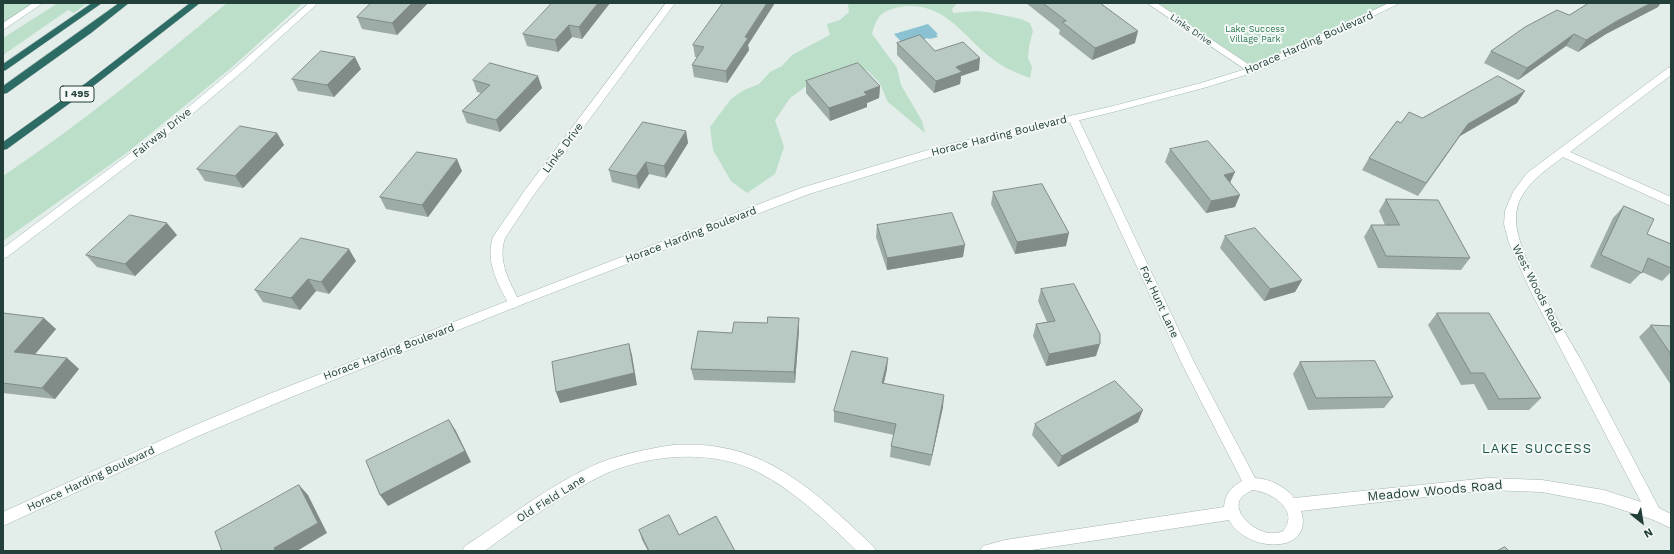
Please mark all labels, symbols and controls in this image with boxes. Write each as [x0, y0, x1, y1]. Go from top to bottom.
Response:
street label: Horace Harding Boulevard [1243, 9, 1375, 77]
street label: Links Drive [1168, 12, 1214, 48]
park label: Lake Success Village Park [1225, 24, 1285, 45]
road number: I 495 [60, 86, 94, 102]
street label: Fairway Drive [130, 105, 194, 161]
street label: Horace Harding Boulevard [930, 113, 1068, 159]
street label: Links Drive [540, 120, 586, 176]
street label: Horace Harding Boulevard [624, 204, 758, 266]
street label: West Woods Road [1509, 243, 1565, 335]
street label: Fox Hunt Lane [1137, 264, 1181, 340]
street label: Horace Harding Boulevard [322, 321, 456, 383]
district label: LAKE SUCCESS [1482, 441, 1592, 457]
street label: Horace Harding Boulevard [25, 444, 157, 514]
street label: Old Field Lane [514, 473, 588, 525]
street label: Meadow Woods Road [1367, 477, 1503, 505]
north arrow [1622, 502, 1662, 542]
text: N [1641, 525, 1655, 540]

